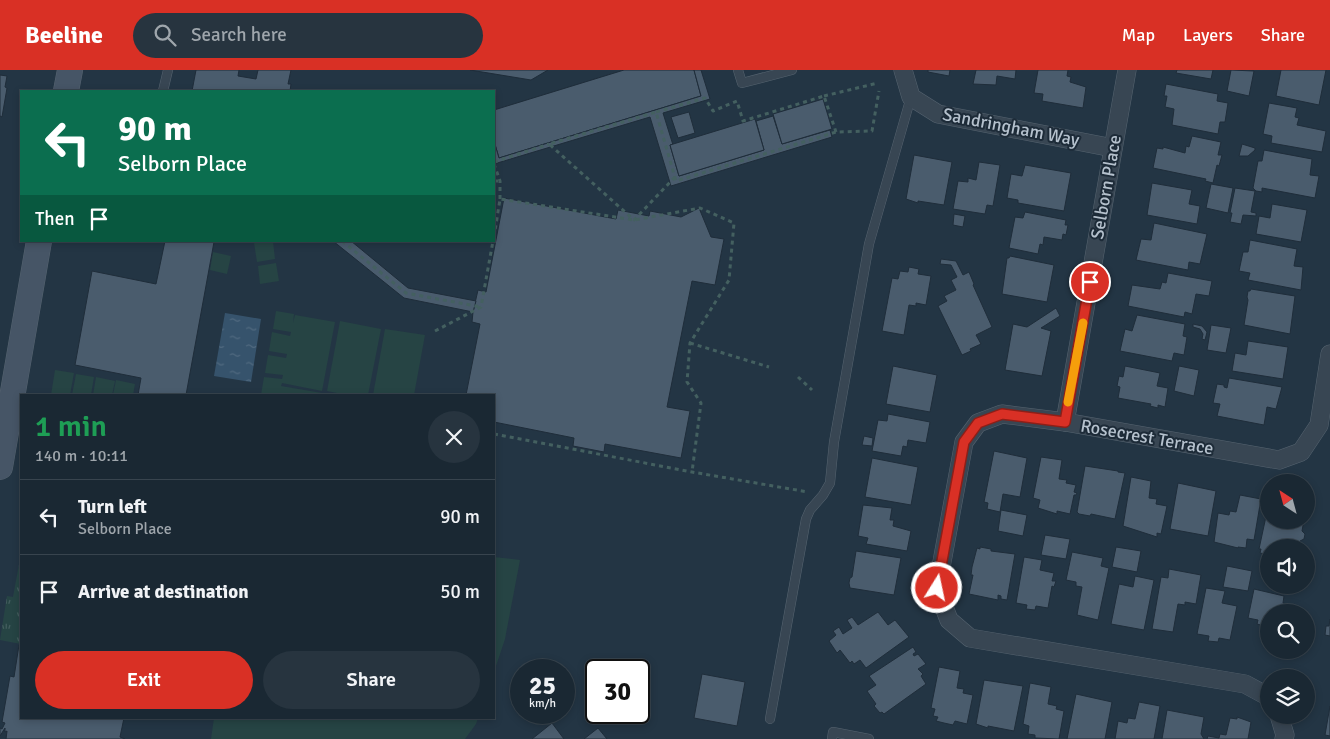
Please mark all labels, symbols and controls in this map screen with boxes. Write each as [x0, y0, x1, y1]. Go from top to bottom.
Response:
search box [133, 13, 483, 58]
text: Beeline [25, 20, 103, 50]
icon: search [151, 21, 179, 49]
text: Search here [191, 23, 287, 47]
text: Map [1122, 24, 1155, 46]
text: Layers [1183, 24, 1233, 46]
text: Share [1261, 24, 1305, 46]
street label: Sandringham Way [941, 103, 1082, 151]
text: 90 m [118, 107, 192, 150]
icon: left [35, 110, 100, 175]
street label: Selborn Place [1086, 133, 1126, 241]
text: Selborn Place [118, 150, 247, 177]
icon: arrive [85, 205, 113, 233]
text: Then [35, 207, 75, 231]
pin [1069, 261, 1111, 303]
icon: arrive [1076, 268, 1104, 296]
text: 1 min [35, 408, 107, 445]
button: close [428, 411, 480, 463]
street label: Rosecrest Terrace [1079, 414, 1215, 460]
text: 140 m · 10:11 [35, 446, 128, 466]
north arrow [1260, 474, 1315, 529]
map controls [1260, 474, 1315, 724]
text: Turn left [78, 495, 147, 519]
icon: left [35, 503, 63, 531]
text: 90 m [440, 505, 480, 529]
text: Selborn Place [78, 519, 172, 539]
button: sound [1260, 539, 1315, 594]
position arrow [910, 561, 962, 613]
icon: arrive [35, 578, 63, 606]
text: Arrive at destination [78, 580, 249, 604]
text: 50 m [440, 580, 480, 604]
button: search [1260, 604, 1315, 659]
button: Exit [35, 651, 253, 709]
button: Share [263, 651, 480, 709]
speed limit sign: 30 [585, 659, 650, 724]
button: layers [1260, 669, 1315, 724]
text: 25 [529, 670, 556, 701]
text: km/h [529, 696, 556, 711]

